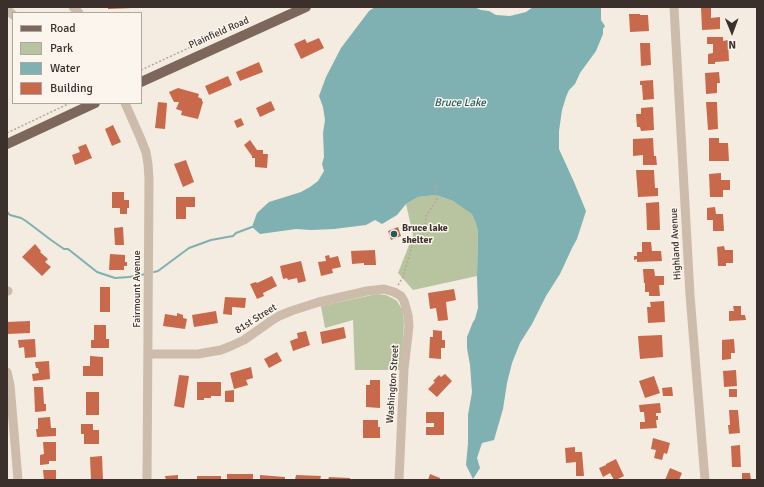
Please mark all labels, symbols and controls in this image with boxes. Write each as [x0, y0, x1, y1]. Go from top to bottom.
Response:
legend [12, 12, 142, 104]
north arrow [712, 12, 752, 52]
street label: Plainfield Road [187, 14, 251, 52]
text: Road [50, 21, 76, 36]
text: N [728, 38, 736, 51]
text: Park [50, 41, 73, 56]
text: Water [50, 61, 80, 76]
text: Building [50, 81, 93, 96]
water label: Bruce Lake [434, 96, 486, 110]
street label: Highland Avenue [668, 208, 684, 280]
place label: Bruce lake shelter [402, 222, 448, 246]
marker: Bruce lake shelter [389, 229, 399, 239]
street label: Fairmount Avenue [131, 250, 143, 328]
street label: 81st Street [233, 301, 279, 337]
street label: Washington Street [384, 344, 402, 424]

